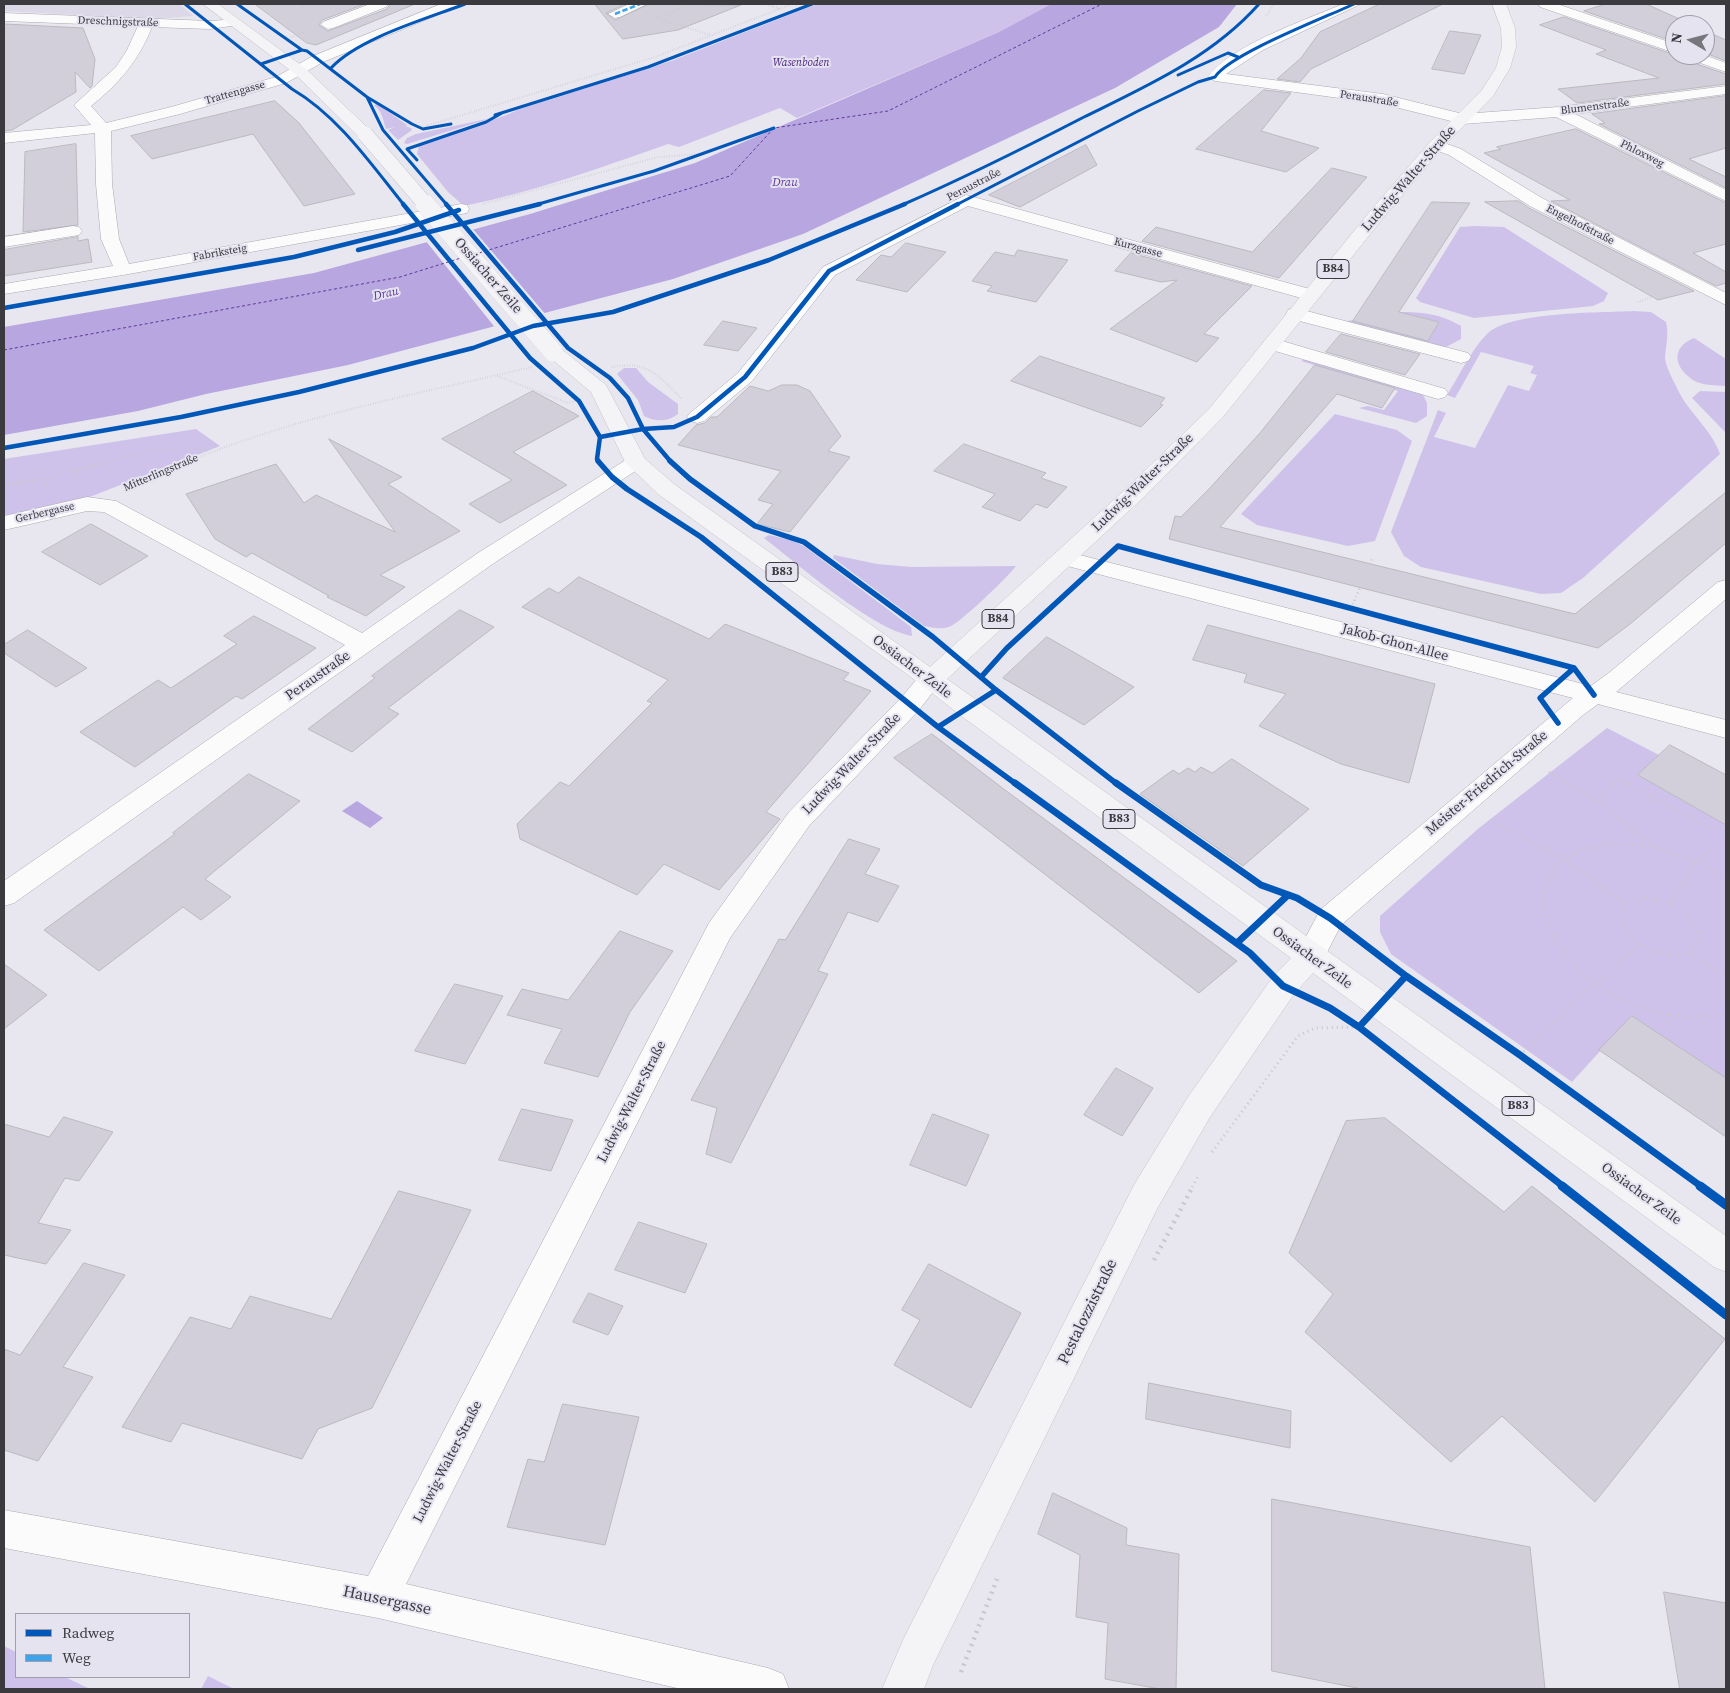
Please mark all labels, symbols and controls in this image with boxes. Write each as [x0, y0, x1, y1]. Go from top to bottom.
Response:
street label: Dreschnigstraße [77, 14, 159, 30]
north arrow [1665, 15, 1715, 65]
text: N [1666, 32, 1687, 45]
park label: Wasenboden [773, 56, 829, 70]
street label: Trattengasse [203, 78, 267, 108]
street label: Peraustraße [1339, 88, 1399, 110]
street label: Blumenstraße [1560, 96, 1630, 118]
street label: Ludwig-Walter-Straße [1359, 123, 1459, 235]
street label: Phloxweg [1618, 137, 1666, 171]
street label: Peraustraße [945, 166, 1003, 204]
water label: Drau [772, 176, 798, 190]
street label: Engelhofstraße [1544, 202, 1616, 248]
street label: Ossiacher Zeile [450, 235, 526, 317]
street label: Kurzgasse [1112, 235, 1164, 261]
street label: Fabriksteig [192, 242, 248, 264]
road number: B84 [1317, 260, 1349, 278]
water label: Drau [372, 284, 400, 304]
street label: Ludwig-Walter-Straße [1089, 430, 1197, 536]
street label: Mitterlingstraße [122, 451, 200, 495]
street label: Gerbergasse [14, 500, 76, 526]
road number: B83 [766, 562, 798, 582]
road number: B84 [982, 610, 1014, 628]
street label: Jakob-Ghon-Allee [1340, 621, 1450, 665]
street label: Ossiacher Zeile [869, 632, 955, 702]
street label: Peraustraße [282, 648, 354, 704]
street label: Ludwig-Walter-Straße [799, 710, 905, 818]
street label: Meister-Friedrich-Straße [1423, 727, 1551, 839]
road number: B83 [1103, 810, 1135, 829]
street label: Ossiacher Zeile [1269, 923, 1355, 993]
street label: Ludwig-Walter-Straße [594, 1038, 670, 1166]
road number: B83 [1502, 1096, 1534, 1116]
street label: Ossiacher Zeile [1598, 1159, 1684, 1229]
street label: Pestalozzistraße [1054, 1256, 1122, 1368]
street label: Ludwig-Walter-Straße [410, 1398, 486, 1526]
street label: Hausergasse [341, 1582, 433, 1620]
legend [15, 1613, 190, 1678]
text: Radweg [62, 1622, 114, 1643]
text: Weg [62, 1647, 91, 1668]

